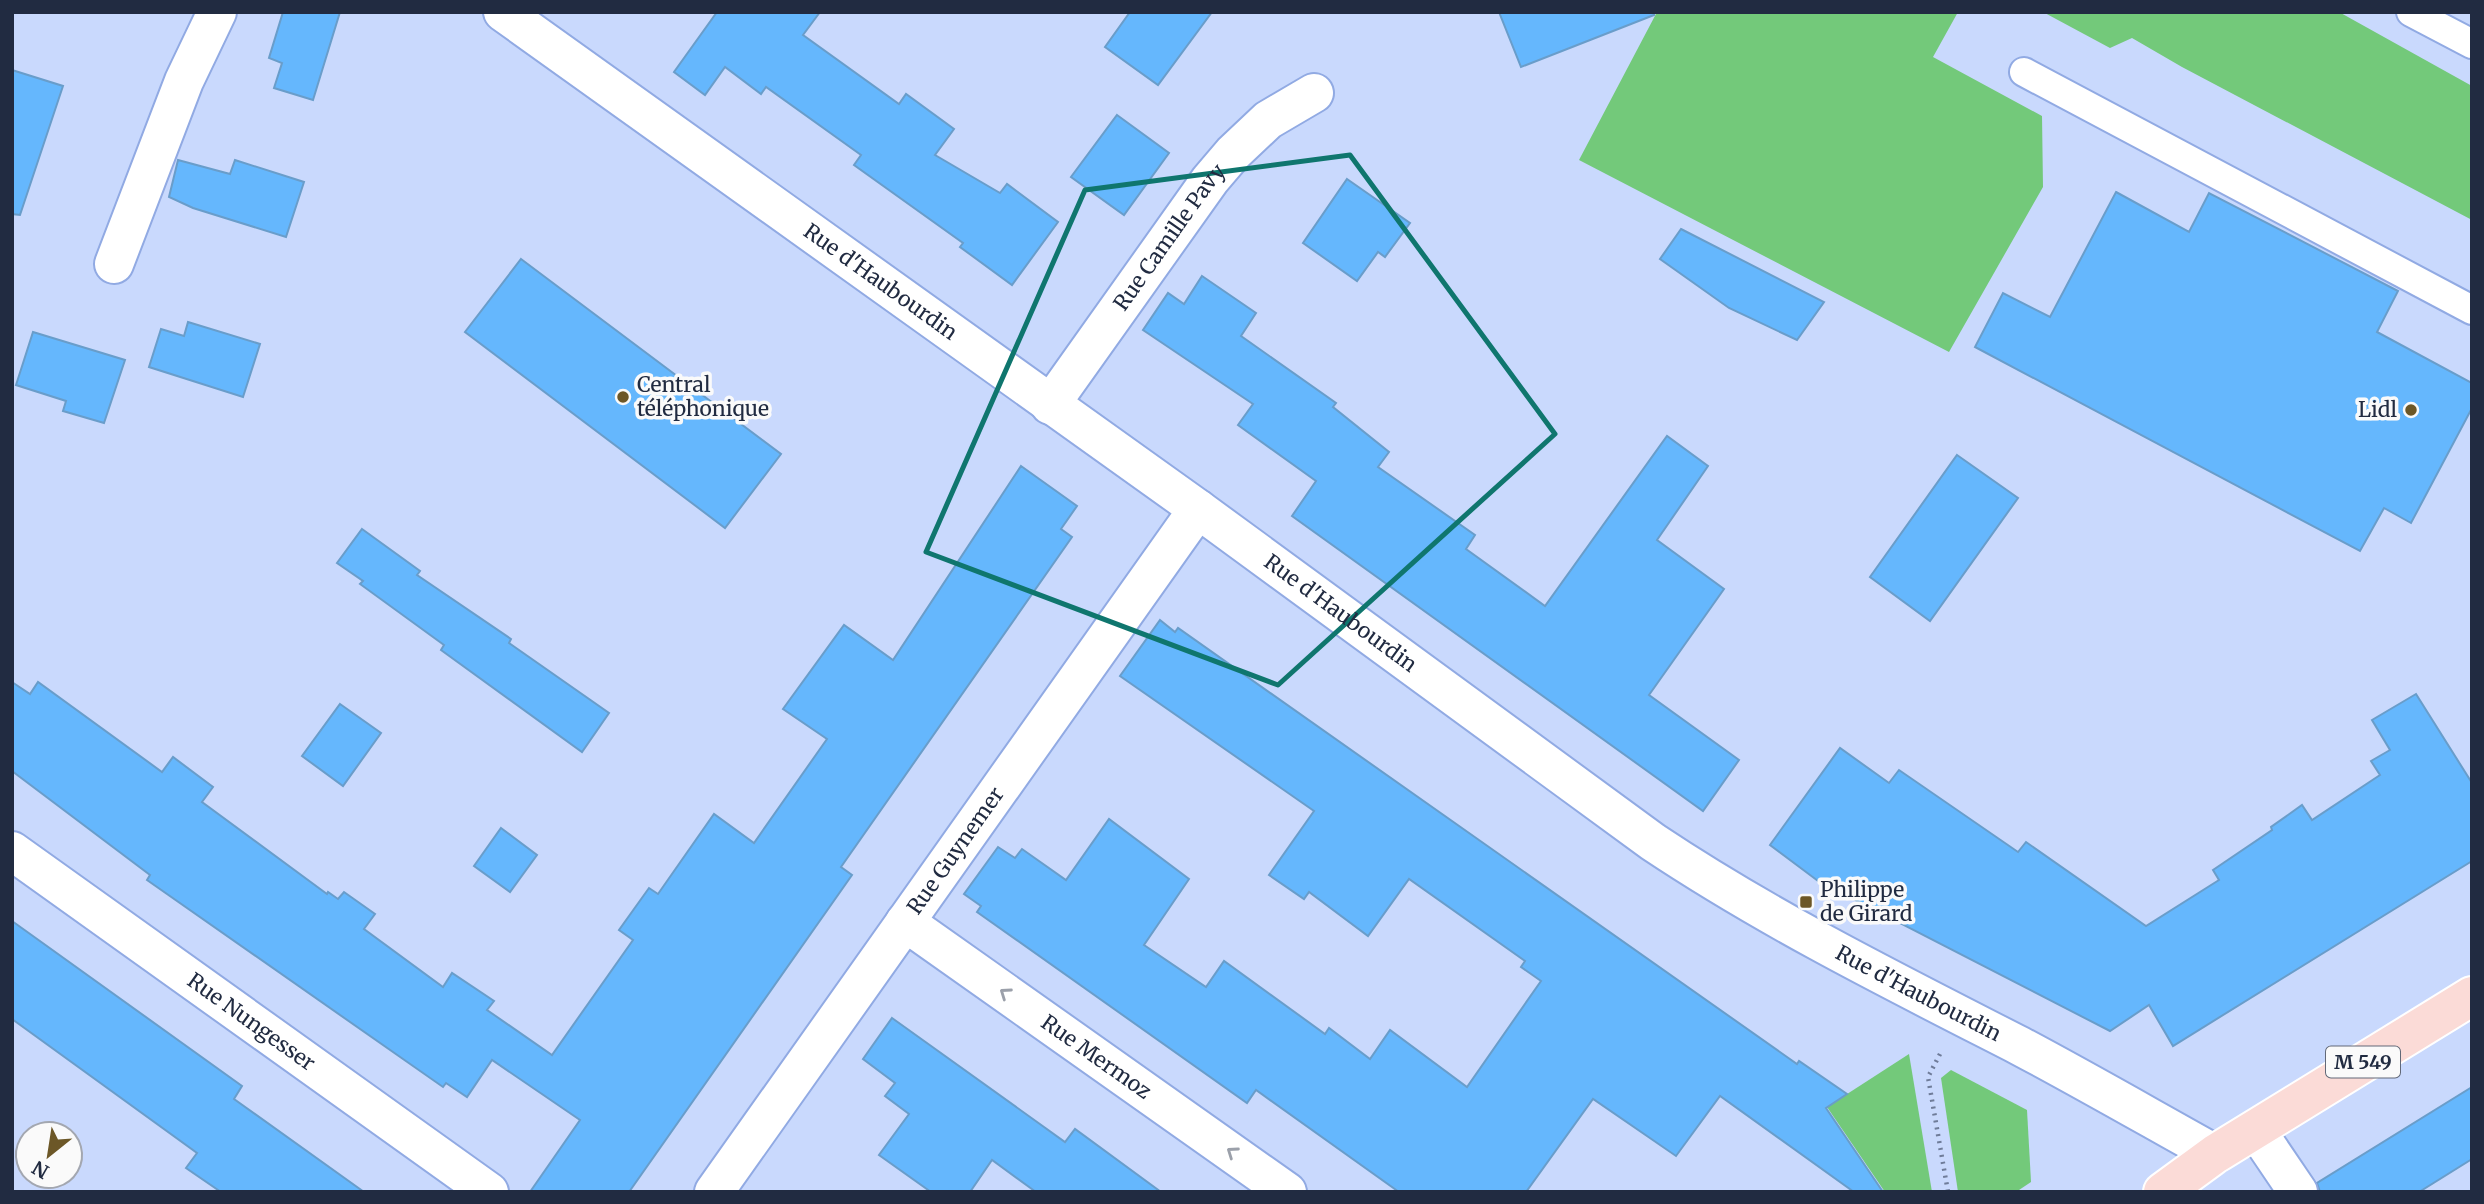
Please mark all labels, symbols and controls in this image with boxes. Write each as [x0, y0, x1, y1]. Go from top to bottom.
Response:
street label: Rue Camille Pavy [1107, 157, 1231, 316]
street label: Rue d'Haubourdin [799, 217, 963, 346]
place label: Central téléphonique [637, 371, 769, 422]
marker: Central téléphonique [615, 389, 631, 405]
place label: Lidl [2358, 396, 2397, 423]
marker: Lidl [2403, 402, 2419, 418]
street label: Rue d'Haubourdin [1259, 548, 1423, 678]
street label: Rue Guynemer [901, 782, 1010, 920]
place label: Philippe de Girard [1820, 876, 1913, 927]
marker: Philippe de Girard [1798, 894, 1814, 910]
street label: Rue d'Haubourdin [1831, 939, 2006, 1047]
street label: Rue Nungesser [182, 967, 321, 1076]
one-way arrow [1000, 989, 1013, 1001]
street label: Rue Mermoz [1036, 1008, 1157, 1105]
road number: M 549 [2326, 1046, 2400, 1078]
north arrow [14, 1120, 84, 1190]
one-way arrow [1227, 1148, 1240, 1161]
text: N [28, 1156, 53, 1184]

